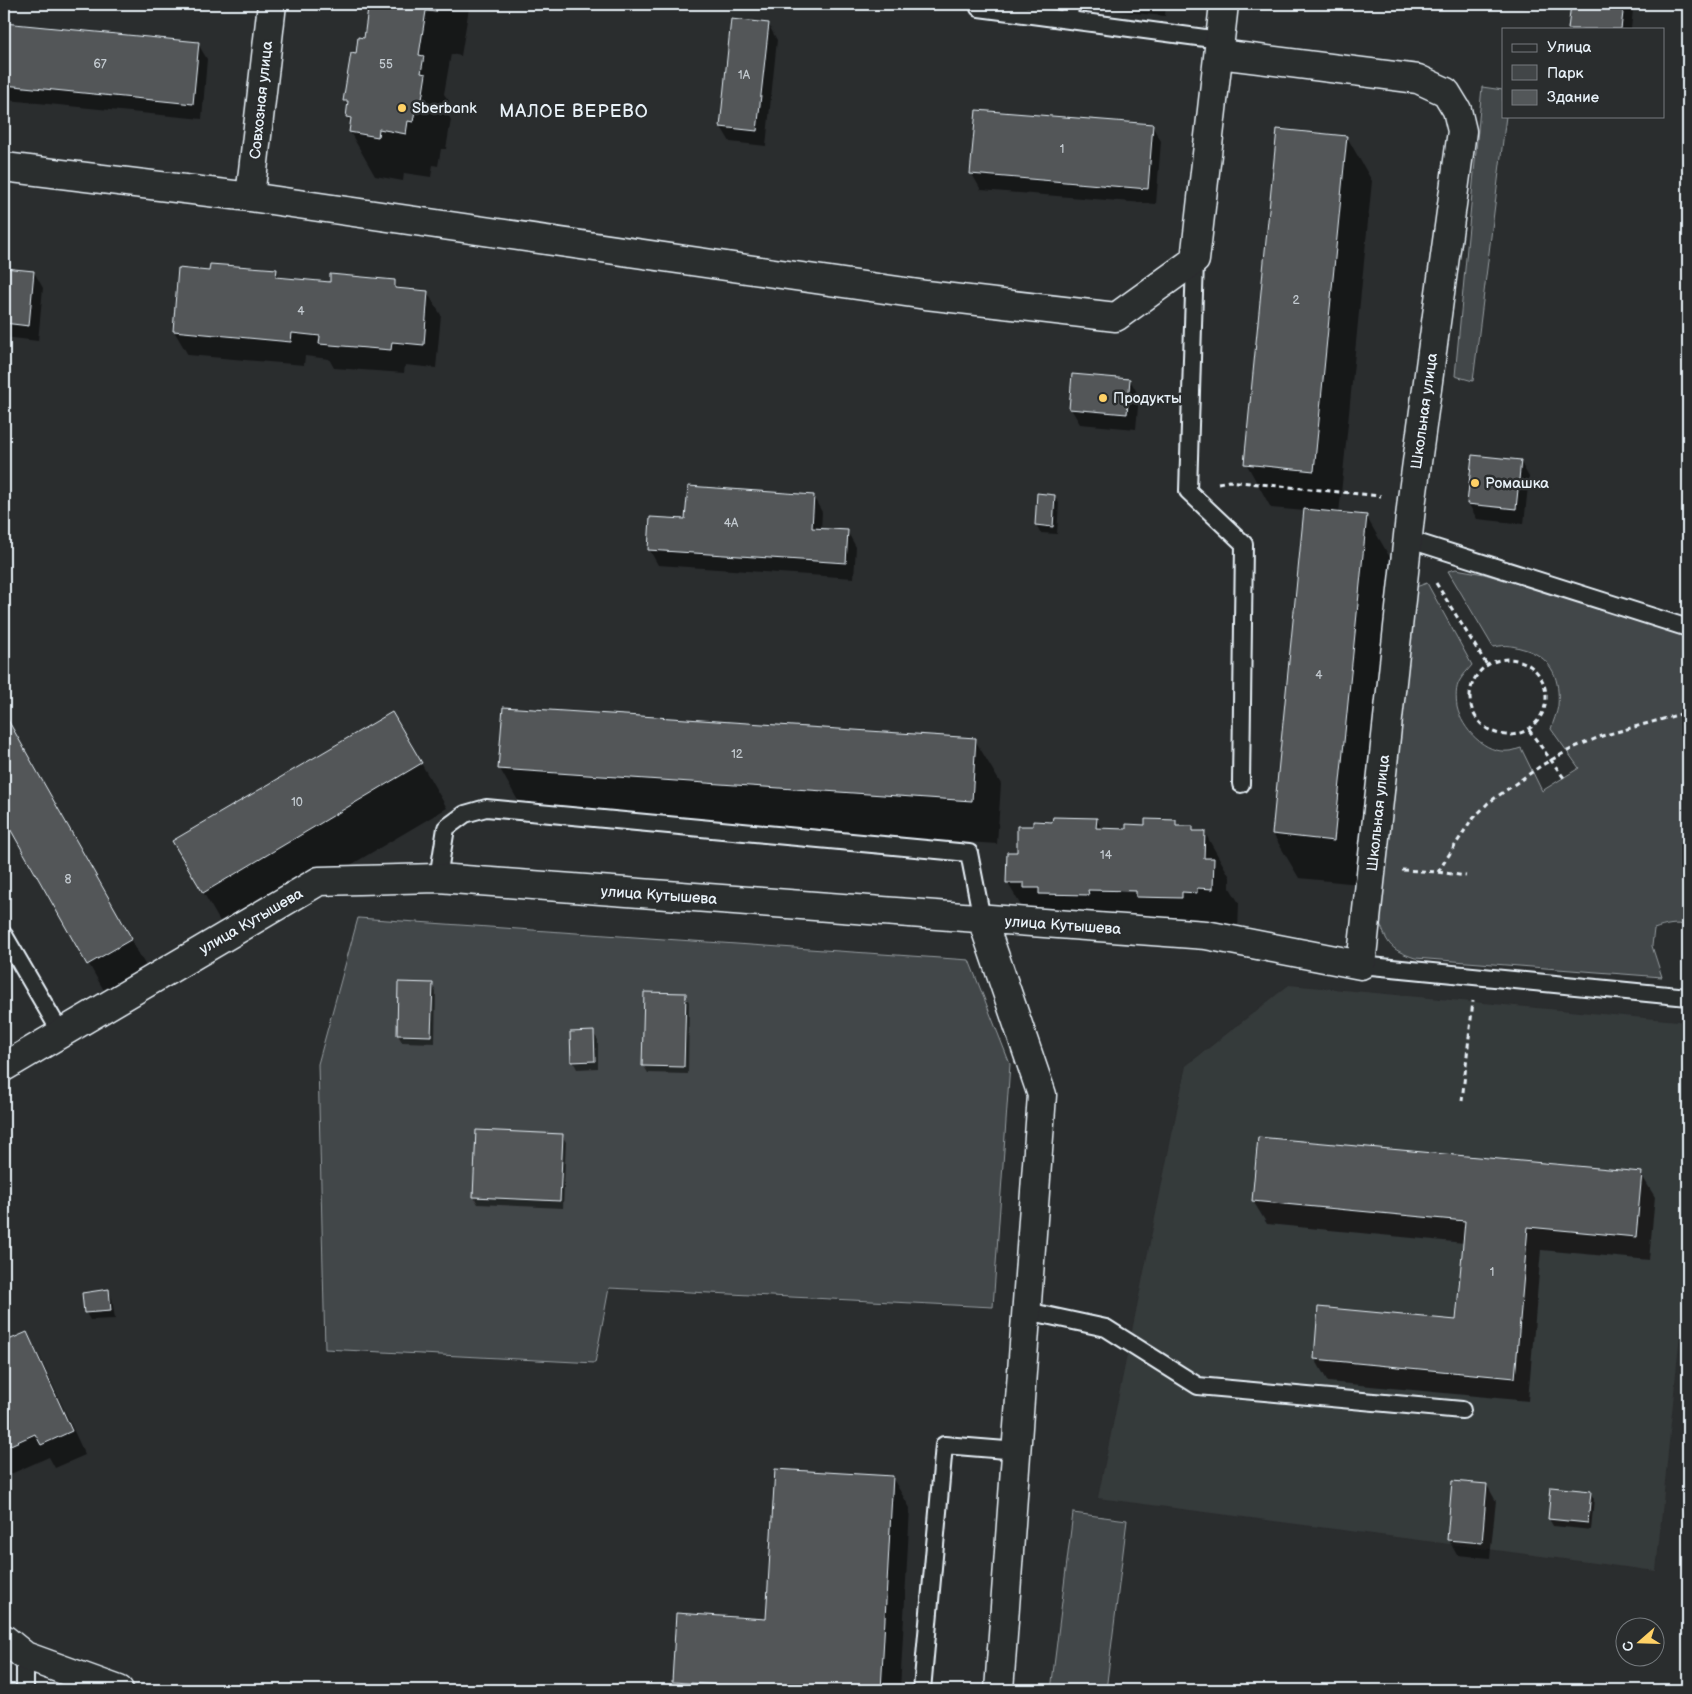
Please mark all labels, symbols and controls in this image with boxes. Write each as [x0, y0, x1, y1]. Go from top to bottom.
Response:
legend [1502, 28, 1664, 118]
text: Улица [1547, 38, 1592, 57]
street label: Совхозная улица [246, 40, 277, 160]
house number: 67 [93, 57, 107, 72]
house number: 55 [379, 57, 393, 72]
text: Парк [1547, 64, 1584, 83]
house number: 1А [738, 68, 751, 83]
text: Здание [1547, 88, 1599, 107]
place label: Sberbank [412, 99, 477, 118]
district label: МАЛОЕ ВЕРЕВО [499, 101, 649, 122]
marker: Sberbank [396, 102, 408, 114]
house number: 1 [1060, 142, 1064, 157]
house number: 2 [1292, 293, 1300, 308]
house number: 4 [297, 304, 305, 319]
street label: Школьная улица [1407, 352, 1442, 470]
place label: Продукты [1113, 389, 1182, 408]
marker: Продукты [1097, 392, 1109, 404]
place label: Ромашка [1485, 474, 1549, 493]
marker: Ромашка [1469, 477, 1481, 489]
house number: 4А [724, 516, 739, 531]
house number: 4 [1315, 668, 1323, 683]
house number: 12 [731, 747, 743, 762]
street label: Школьная улица [1363, 754, 1394, 872]
house number: 10 [291, 795, 303, 810]
house number: 14 [1100, 848, 1113, 863]
house number: 8 [65, 872, 72, 887]
street label: улица Кутышева [600, 882, 718, 909]
street label: улица Кутышева [196, 884, 307, 959]
street label: улица Кутышева [1004, 912, 1122, 939]
house number: 1 [1490, 1265, 1494, 1280]
north arrow [1614, 1616, 1664, 1666]
text: С [1619, 1639, 1638, 1654]

